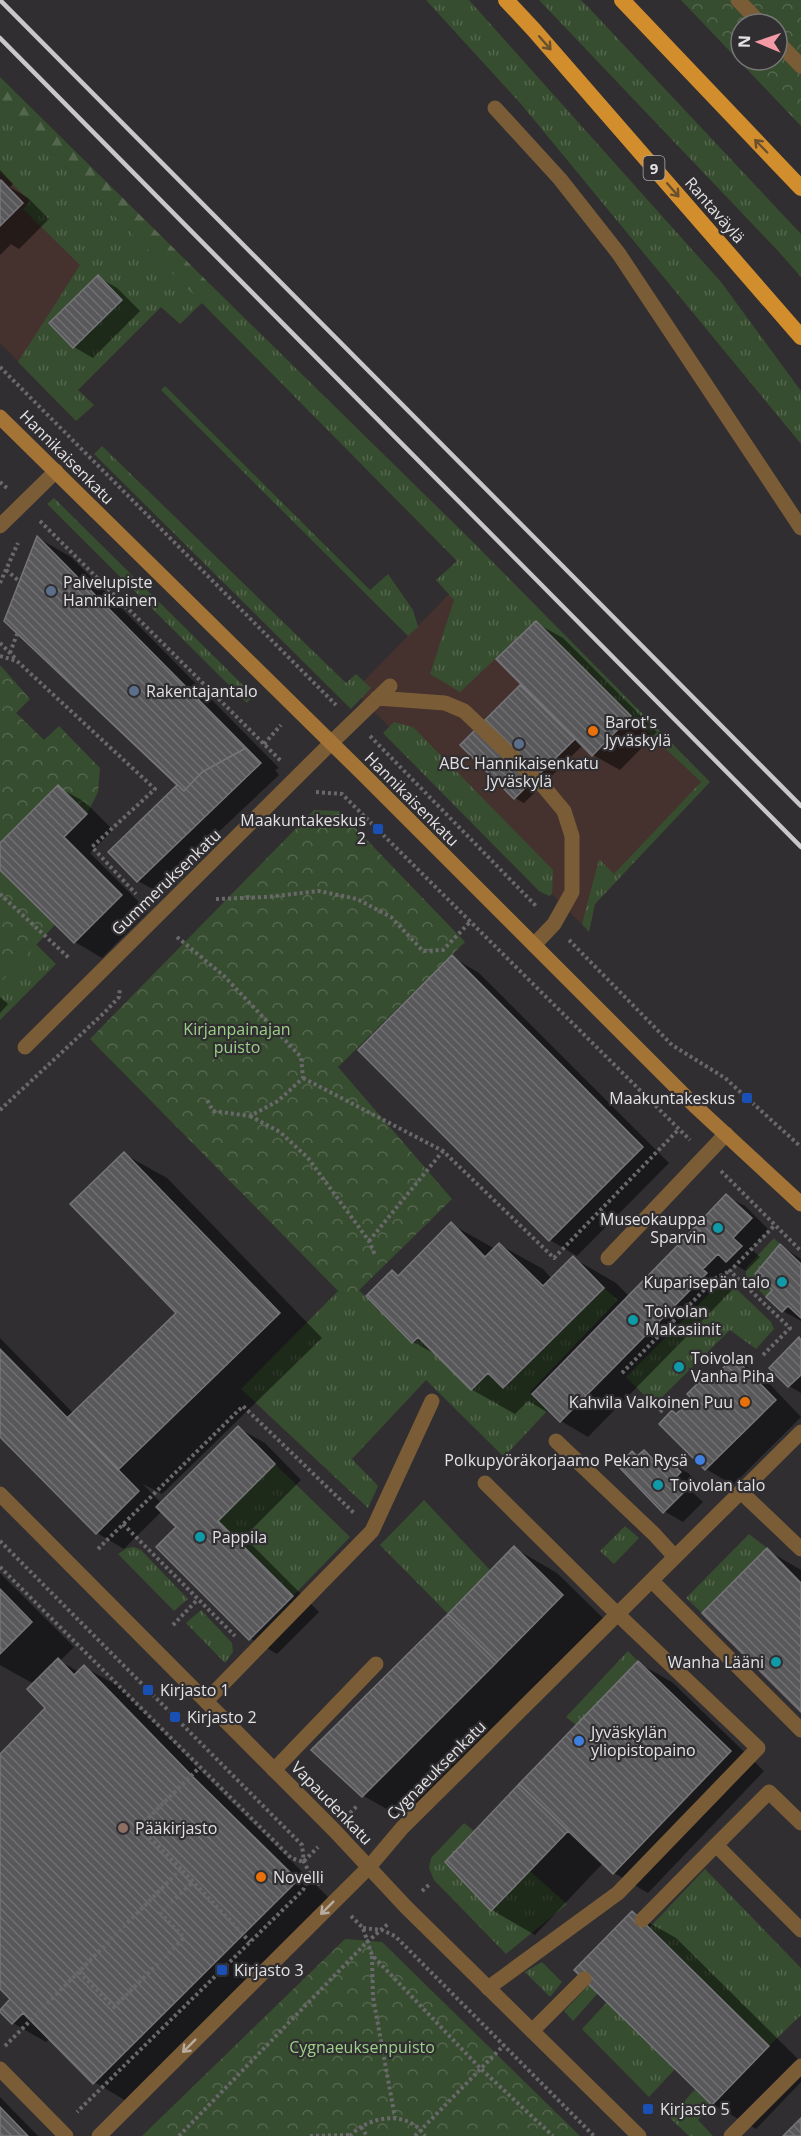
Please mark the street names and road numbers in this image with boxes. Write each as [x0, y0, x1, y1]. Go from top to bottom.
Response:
road number: 9 [644, 156, 664, 180]
street label: Rantaväylä [680, 172, 750, 248]
street label: Hannikaisenkatu [15, 405, 119, 509]
street label: Hannikaisenkatu [360, 747, 464, 851]
street label: Gummeruksenkatu [107, 824, 225, 940]
street label: Cygnaeuksenkatu [382, 1716, 490, 1824]
street label: Vapaudenkatu [286, 1756, 378, 1850]

